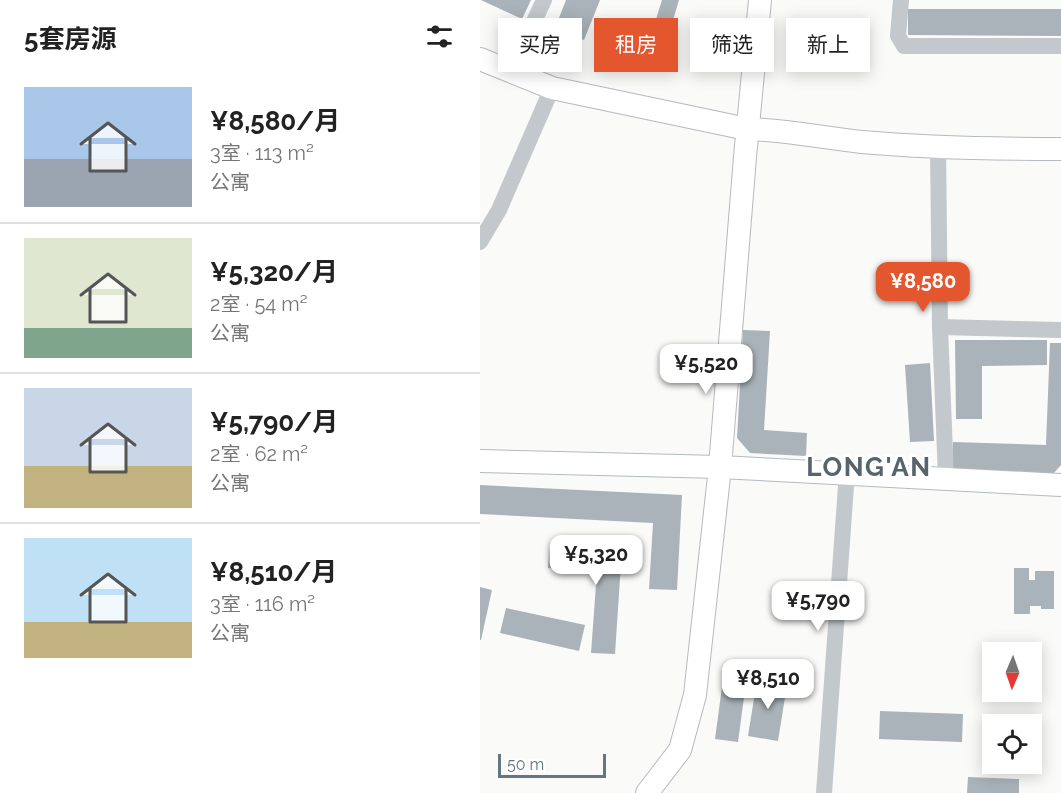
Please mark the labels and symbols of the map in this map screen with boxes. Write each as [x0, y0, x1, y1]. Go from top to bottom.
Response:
pin: ¥8,580 [874, 262, 972, 313]
pin: ¥5,520 [657, 344, 755, 395]
district label: LONG'AN [806, 452, 932, 482]
pin: ¥5,320 [547, 535, 645, 586]
pin: ¥5,790 [769, 581, 867, 632]
north arrow [982, 642, 1042, 702]
pin: ¥8,510 [719, 659, 817, 710]
scale bar [498, 751, 606, 778]

